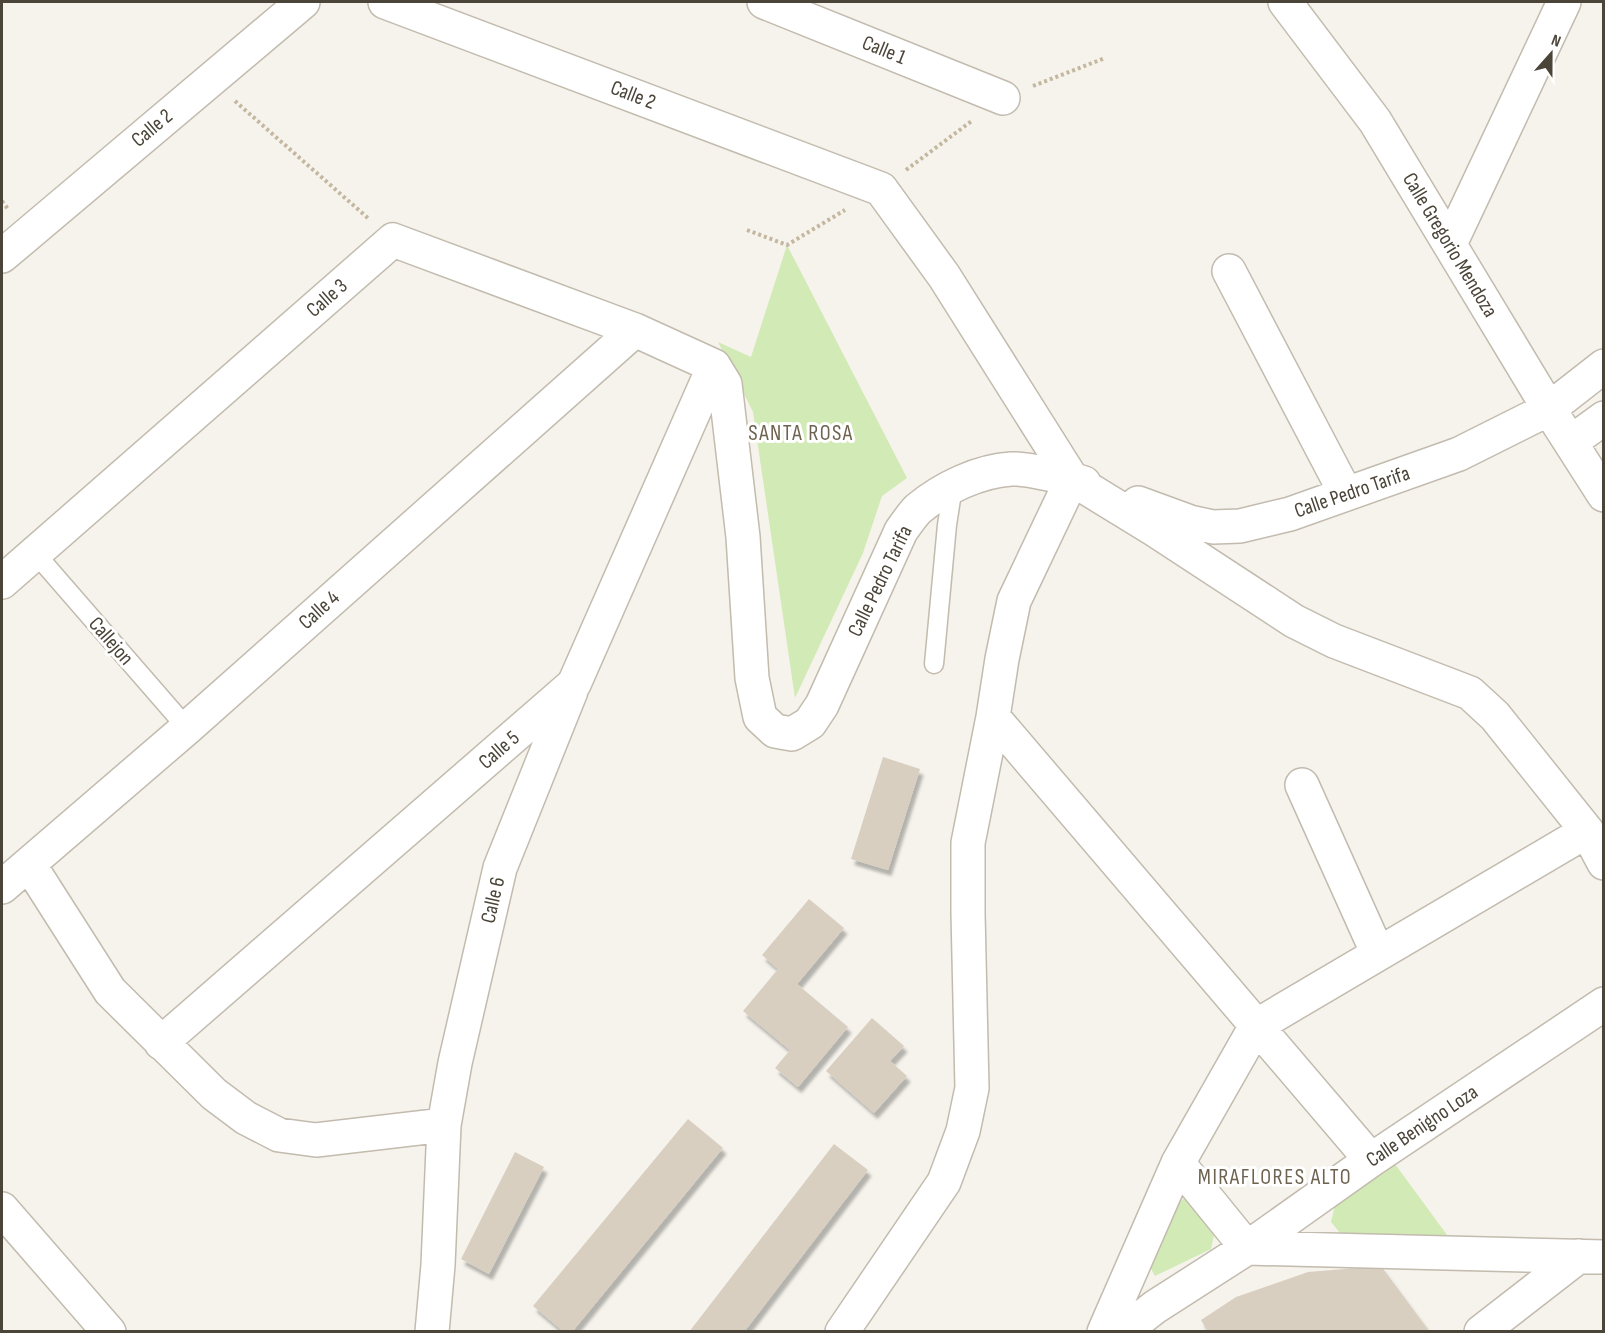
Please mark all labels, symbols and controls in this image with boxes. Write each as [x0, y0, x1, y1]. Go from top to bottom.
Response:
north arrow [1521, 24, 1581, 84]
street label: Calle 1 [859, 30, 910, 70]
text: N [1548, 31, 1563, 52]
street label: Calle 2 [607, 75, 659, 115]
street label: Calle 2 [126, 104, 178, 152]
street label: Calle Gregorio Mendoza [1397, 168, 1503, 322]
street label: Calle 3 [301, 273, 353, 323]
district label: SANTA ROSA [748, 420, 854, 447]
street label: Calle Pedro Tarifa [1291, 461, 1413, 523]
street label: Calle Pedro Tarifa [842, 521, 918, 641]
street label: Calle 4 [293, 585, 345, 635]
street label: Callejon [83, 612, 139, 670]
street label: Calle 5 [473, 725, 525, 775]
street label: Calle 6 [476, 874, 510, 926]
street label: Calle Benigno Loza [1361, 1079, 1483, 1173]
district label: MIRAFLORES ALTO [1198, 1164, 1352, 1191]

